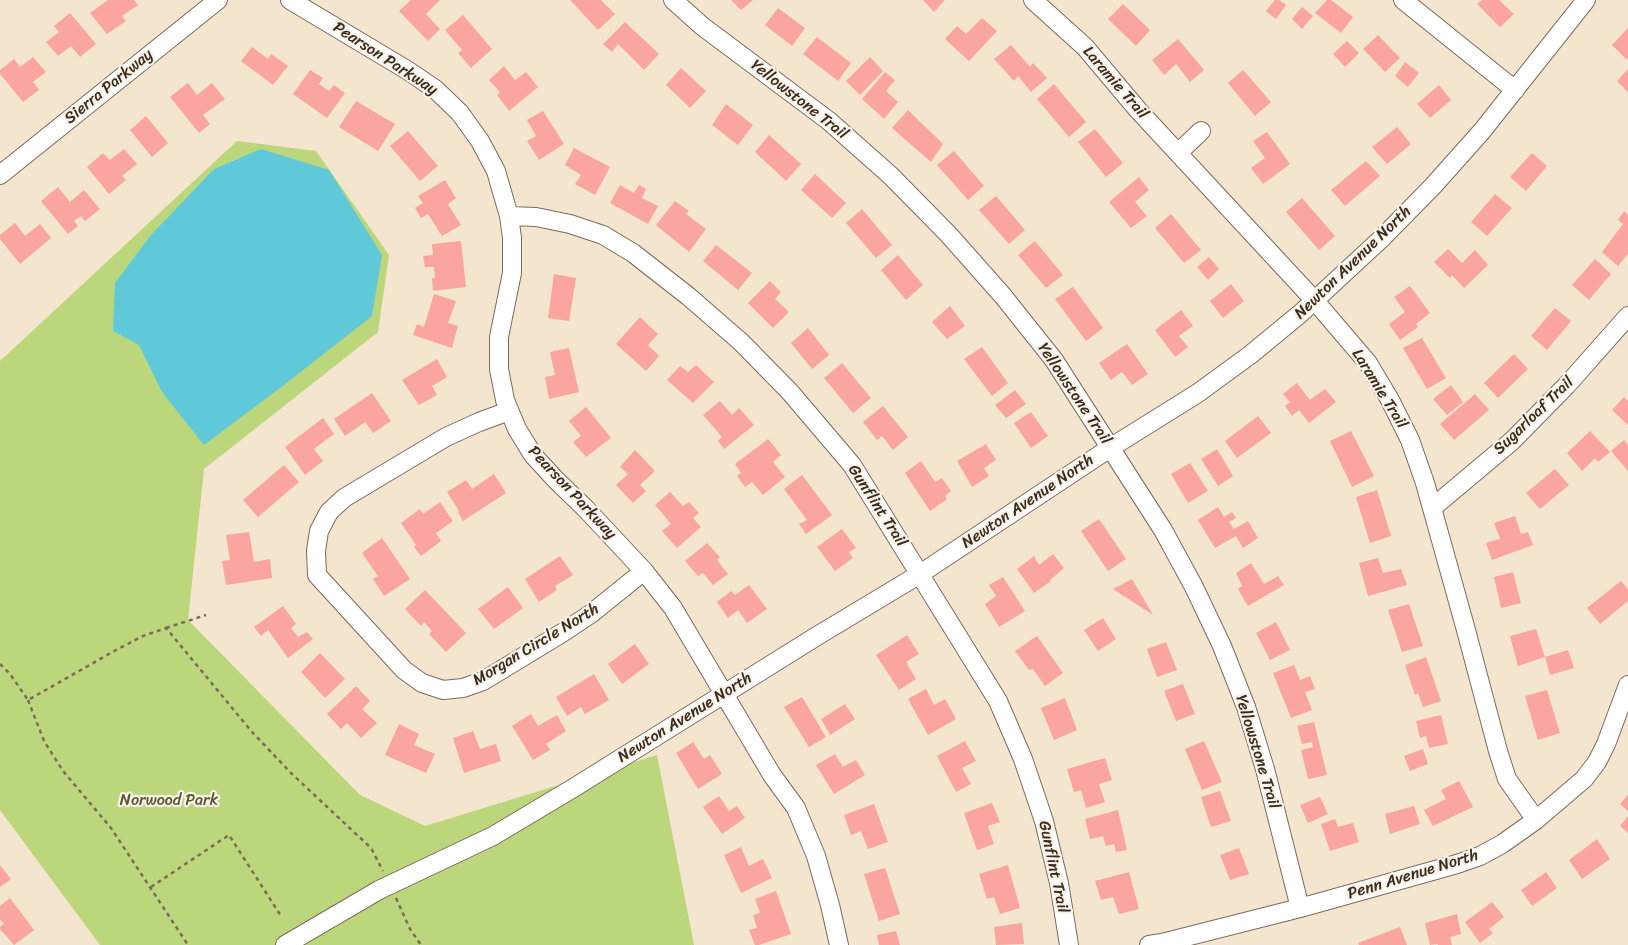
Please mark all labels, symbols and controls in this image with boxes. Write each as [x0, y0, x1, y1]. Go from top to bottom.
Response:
street label: Pearson Parkway [329, 18, 441, 100]
street label: Laramie Trail [1078, 43, 1152, 123]
street label: Sierra Parkway [61, 45, 157, 129]
street label: Yellowstone Trail [747, 56, 851, 144]
street label: Newton Avenue North [1291, 202, 1415, 324]
street label: Yellowstone Trail [1033, 340, 1115, 448]
street label: Laramie Trail [1347, 346, 1411, 432]
street label: Sugarloaf Trail [1490, 373, 1578, 459]
street label: Pearson Parkway [524, 442, 620, 544]
street label: Newton Avenue North [958, 451, 1098, 553]
street label: Gunflint Trail [843, 461, 911, 551]
street label: Morgan Circle North [469, 600, 603, 690]
street label: Newton Avenue North [614, 669, 756, 767]
street label: Yellowstone Trail [1231, 693, 1283, 811]
park label: Norwood Park [120, 791, 218, 811]
street label: Gunflint Trail [1034, 819, 1072, 915]
street label: Penn Avenue North [1345, 846, 1481, 904]

